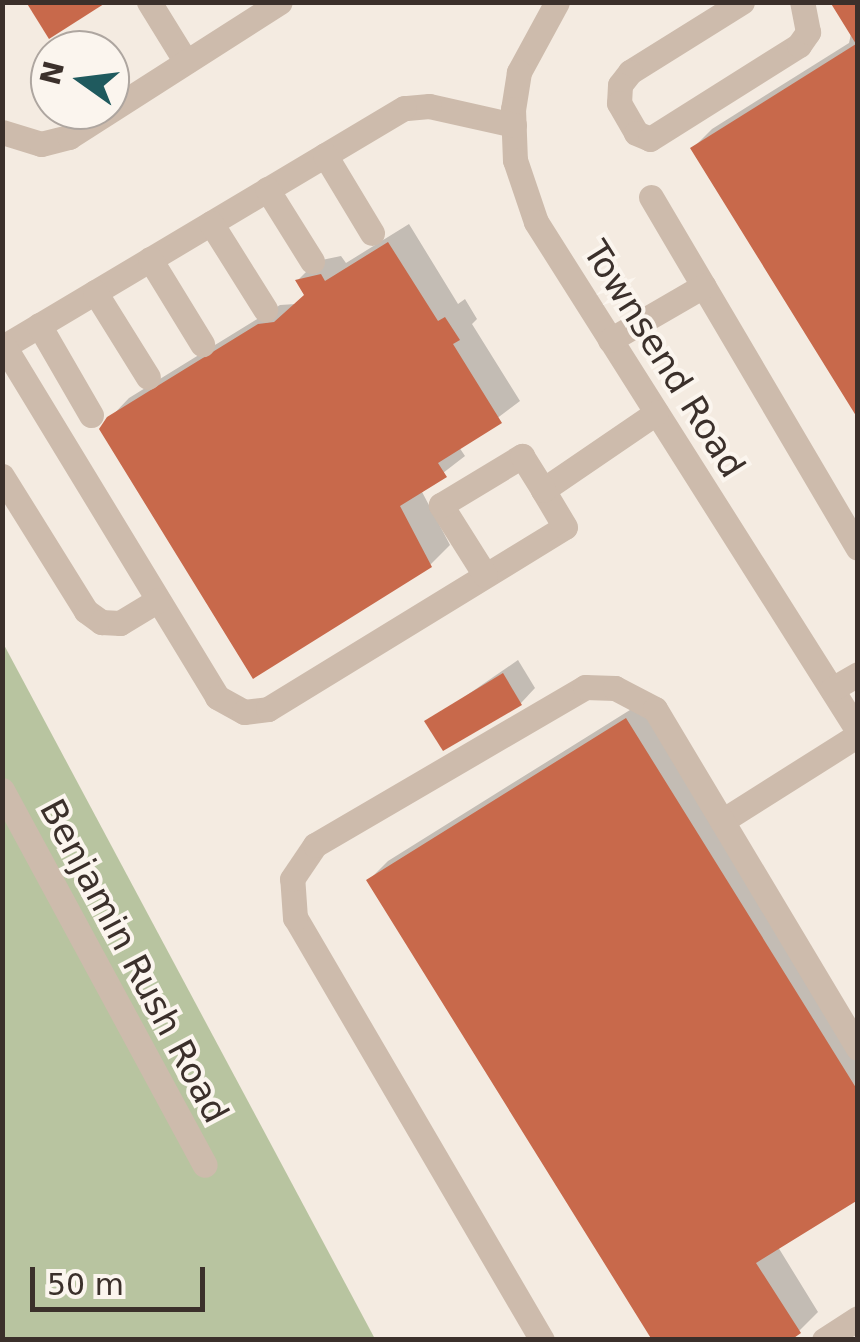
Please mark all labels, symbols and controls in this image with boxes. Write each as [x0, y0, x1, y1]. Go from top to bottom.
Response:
north arrow [30, 30, 130, 130]
text: N [34, 58, 71, 88]
street label: Townsend Road [574, 233, 754, 485]
street label: Benjamin Rush Road [31, 792, 237, 1130]
scale bar [35, 1247, 210, 1309]
text: 50 m [47, 1267, 124, 1302]

